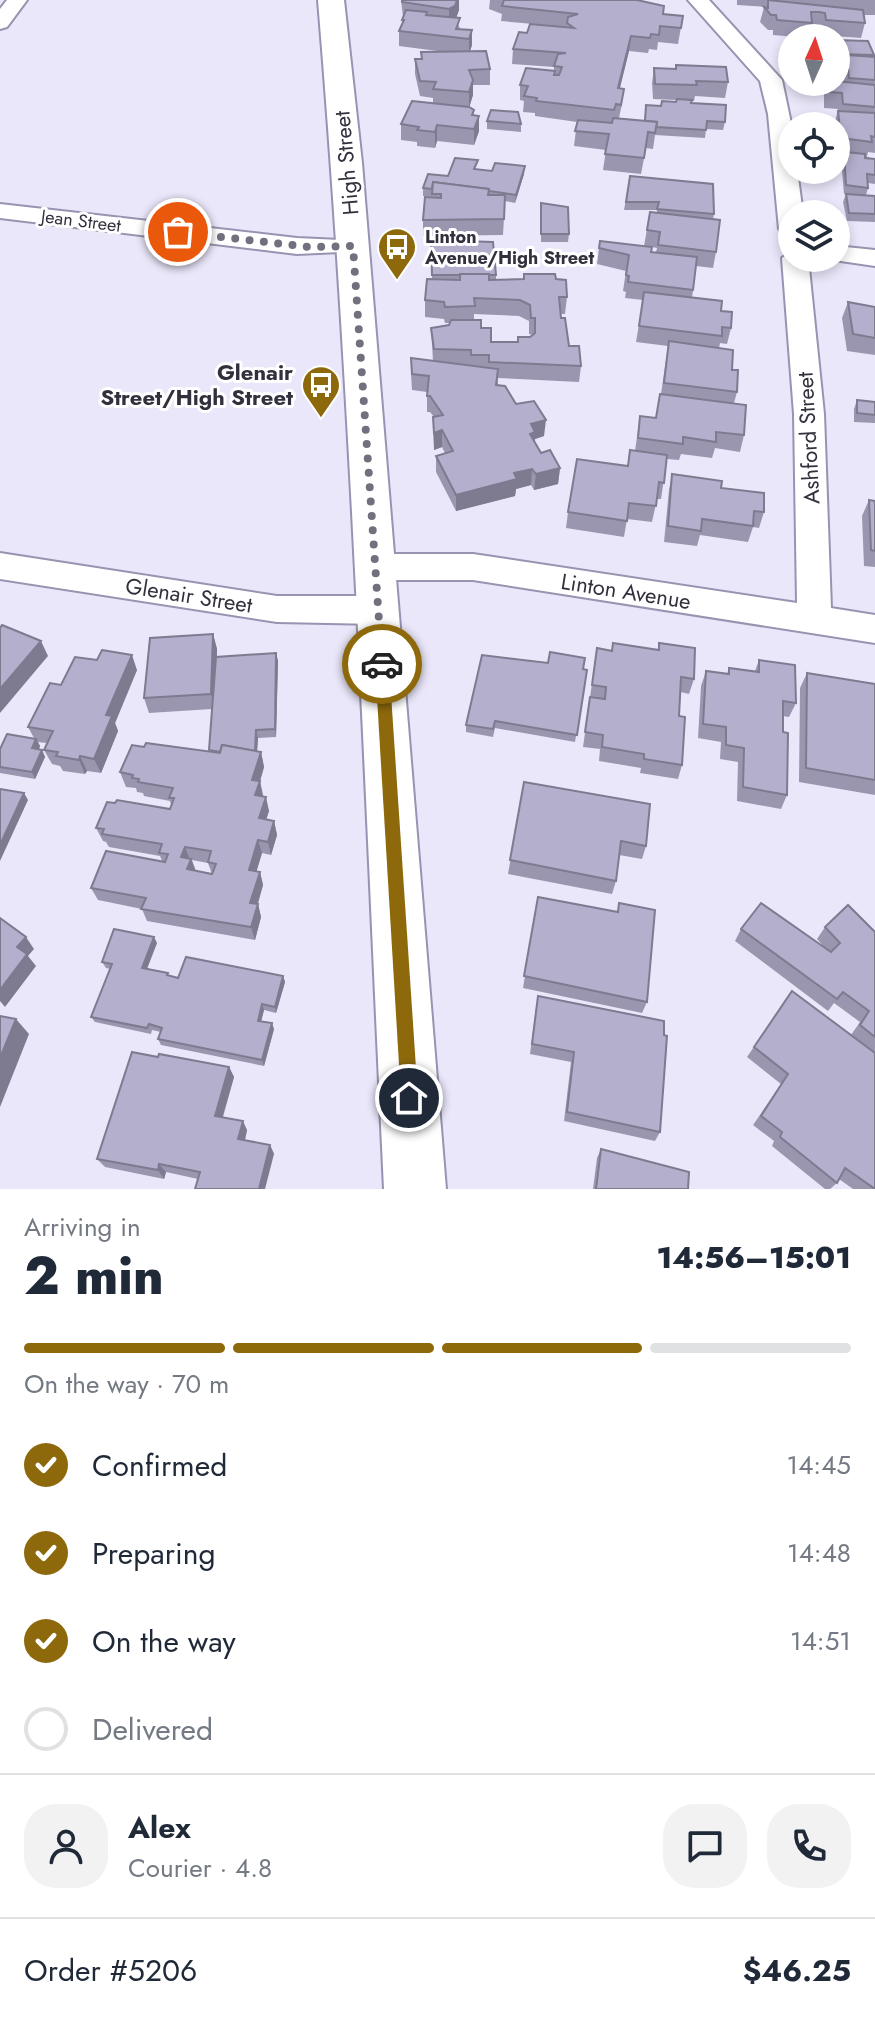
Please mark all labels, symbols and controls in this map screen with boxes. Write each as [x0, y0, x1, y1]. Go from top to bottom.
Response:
north arrow [778, 24, 850, 96]
map controls [778, 24, 850, 272]
street label: High Street [325, 109, 366, 217]
button: locate [778, 112, 850, 184]
pin [144, 198, 212, 266]
button: layers [778, 200, 850, 272]
street label: Jean Street [38, 203, 123, 239]
icon: bag [156, 210, 200, 254]
place label: Linton Avenue/High Street [424, 224, 594, 271]
bus stop icon: Linton Avenue/High Street [376, 226, 418, 281]
place label: Glenair Street/High Street [100, 356, 293, 413]
bus stop icon: Glenair Street/High Street [300, 364, 342, 419]
street label: Ashford Street [789, 370, 827, 505]
street label: Linton Avenue [559, 565, 693, 617]
street label: Glenair Street [123, 569, 255, 621]
courier [342, 624, 422, 704]
icon: car [360, 642, 404, 686]
pin [375, 1064, 443, 1132]
icon: home [387, 1076, 431, 1120]
text: Arriving in [24, 1208, 141, 1246]
text: 14:56–15:01 [657, 1236, 851, 1279]
text: 2 min [24, 1238, 164, 1314]
text: On the way · 70 m [24, 1365, 229, 1403]
icon: check [24, 1443, 68, 1487]
text: Confirmed [92, 1444, 227, 1487]
text: 14:45 [787, 1446, 851, 1484]
icon: check [24, 1531, 68, 1575]
text: Preparing [92, 1532, 216, 1575]
text: 14:48 [787, 1534, 851, 1572]
icon: check [24, 1619, 68, 1663]
text: On the way [92, 1620, 236, 1663]
text: 14:51 [790, 1622, 851, 1660]
text: Delivered [92, 1708, 213, 1751]
button: person [24, 1804, 108, 1888]
button: chat [663, 1804, 747, 1888]
button: phone [767, 1804, 851, 1888]
text: Alex [128, 1806, 191, 1849]
text: Courier · 4.8 [128, 1849, 272, 1887]
text: Order #5206 [24, 1949, 197, 1992]
text: $46.25 [743, 1949, 851, 1992]

